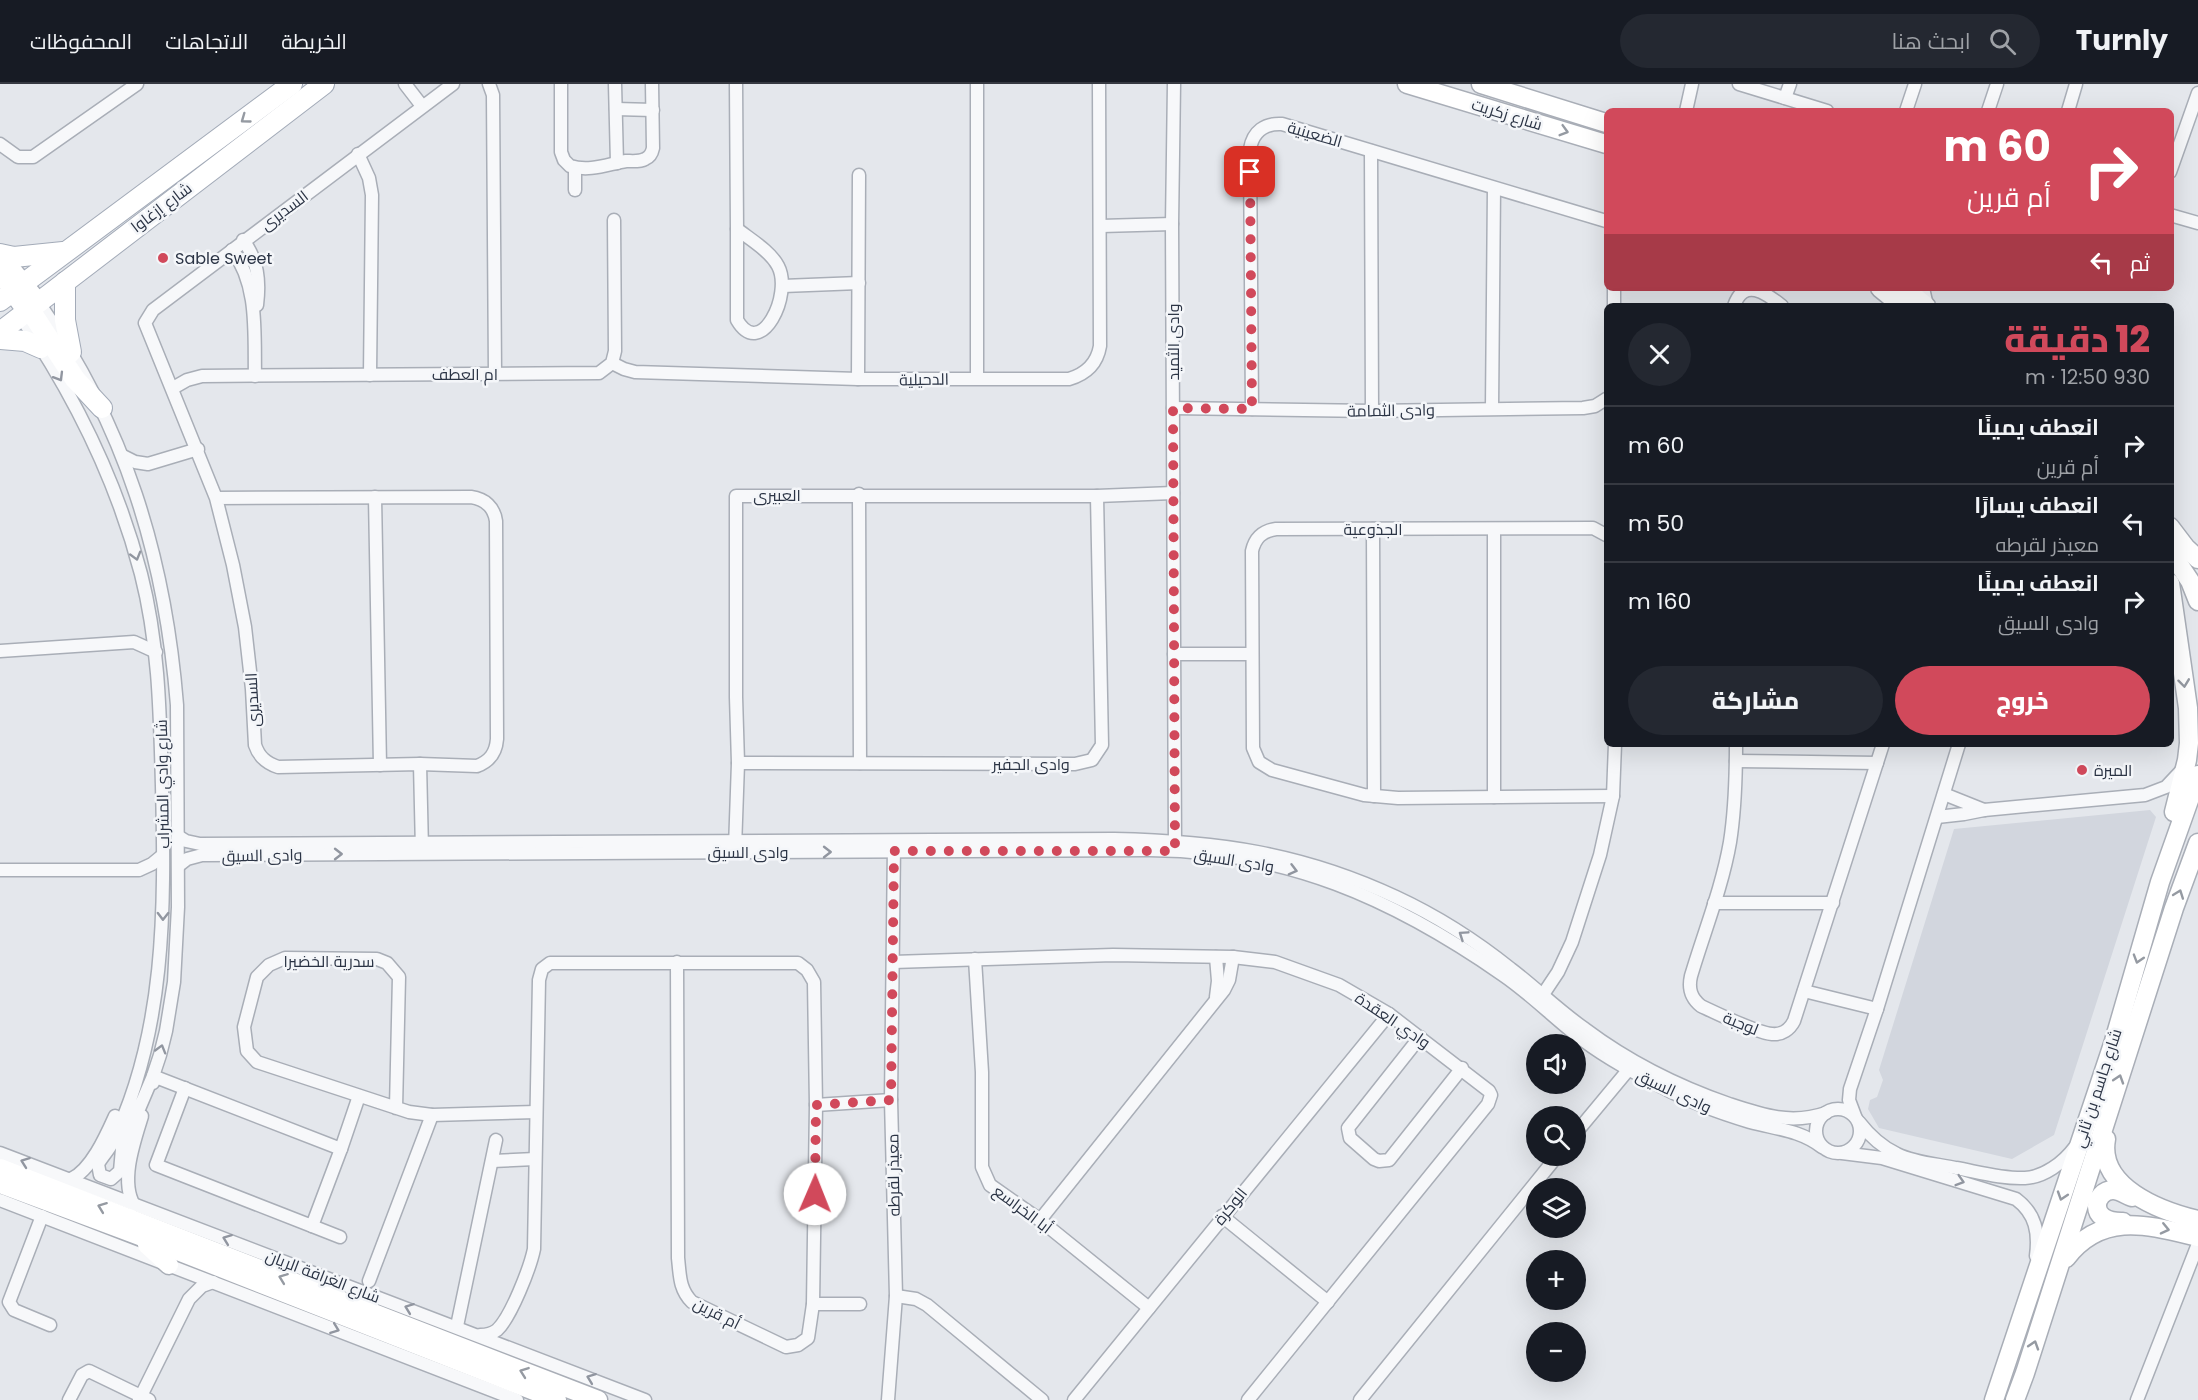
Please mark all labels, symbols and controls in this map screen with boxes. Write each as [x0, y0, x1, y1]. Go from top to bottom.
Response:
search box [1620, 14, 2040, 68]
text: Turnly [2076, 21, 2168, 60]
icon: search [1986, 25, 2019, 58]
text: ابحث هنا [1891, 26, 1971, 57]
text: المحفوظات [30, 27, 132, 56]
text: الاتجاهات [165, 27, 248, 56]
text: الخريطة [281, 27, 347, 56]
street label: شارع زكريت [1469, 93, 1545, 136]
one-way arrow [241, 111, 252, 122]
street label: الضعينية [1285, 116, 1345, 153]
text: 60 m [1943, 117, 2051, 176]
one-way arrow [1558, 124, 1569, 136]
icon: right [2072, 132, 2150, 210]
pin [1224, 146, 1275, 197]
icon: arrive [1233, 155, 1266, 188]
street label: شارع إزغاوا [126, 177, 197, 238]
text: أم قرين [1967, 179, 2051, 216]
street label: السديرى [256, 185, 313, 236]
icon: left [2085, 246, 2118, 279]
place label: Sable Sweet [175, 247, 273, 270]
text: ثم [2130, 248, 2150, 279]
marker: Sable Sweet [156, 251, 170, 265]
street label: وادى الثميد [1162, 304, 1185, 380]
text: 12 دقيقة [2004, 314, 2150, 365]
button: close [1628, 323, 1691, 386]
street label: ام العطف [432, 363, 498, 386]
text: 930 m · 12:50 [2025, 363, 2150, 391]
street label: الدحيلية [899, 368, 949, 391]
one-way arrow [51, 371, 63, 381]
street label: وادى الثمامة [1347, 398, 1435, 423]
text: انعطف يمينًا [1977, 412, 2099, 443]
icon: right [2117, 429, 2150, 462]
text: 60 m [1628, 430, 1684, 461]
text: أم قرين [2037, 453, 2099, 481]
street label: العبيرى [753, 484, 801, 507]
text: انعطف يسارًا [1974, 490, 2099, 521]
icon: left [2117, 507, 2150, 540]
text: 50 m [1628, 508, 1684, 539]
street label: الجذوعية [1343, 518, 1403, 541]
text: معيذر لقرطه [1996, 531, 2099, 559]
one-way arrow [129, 550, 141, 560]
text: انعطف يمينًا [1977, 568, 2099, 599]
icon: right [2117, 585, 2150, 618]
text: 160 m [1628, 586, 1691, 617]
text: وادى السيق [1998, 609, 2099, 637]
button: مشاركة [1628, 666, 1883, 735]
button: خروج [1895, 666, 2150, 735]
street label: السديرى [240, 672, 265, 728]
one-way arrow [2178, 678, 2190, 687]
street label: شارع وادي المشراب [150, 719, 177, 849]
street label: وادى الجفير [991, 753, 1070, 776]
place label: الميرة [2094, 759, 2132, 782]
marker: الميرة [2075, 763, 2089, 777]
street label: وادى السيق [708, 841, 788, 864]
street label: وادى السيق [221, 843, 303, 868]
street label: وادى السيق [1192, 843, 1276, 878]
one-way arrow [822, 846, 831, 858]
one-way arrow [333, 848, 342, 860]
one-way arrow [1288, 863, 1298, 876]
one-way arrow [2172, 889, 2185, 899]
one-way arrow [157, 912, 169, 921]
one-way arrow [1459, 931, 1470, 942]
street label: سدرية الخضيرا [284, 950, 374, 973]
one-way arrow [2133, 953, 2145, 964]
street label: وادي العقدة [1349, 987, 1435, 1056]
street label: لوجبة [1720, 1006, 1762, 1041]
street label: شارع جاسم بن ثاني [2067, 1026, 2129, 1151]
map controls [1526, 1034, 1586, 1382]
button: sound [1526, 1034, 1586, 1094]
one-way arrow [154, 1044, 166, 1055]
street label: وادى السيق [1632, 1064, 1715, 1119]
one-way arrow [2112, 1074, 2124, 1085]
button: search [1526, 1106, 1586, 1166]
street label: معيذر لقرطه [881, 1133, 906, 1217]
one-way arrow [20, 1157, 31, 1170]
position arrow [783, 1162, 847, 1226]
one-way arrow [1954, 1174, 1965, 1186]
button: layers [1526, 1178, 1586, 1238]
street label: أبا الخراسع [988, 1180, 1057, 1239]
street label: الوكرة [1208, 1183, 1253, 1230]
one-way arrow [2057, 1190, 2069, 1201]
one-way arrow [97, 1202, 108, 1214]
one-way arrow [2160, 1222, 2170, 1235]
one-way arrow [222, 1234, 232, 1247]
street label: شارع الغرافة الريان [262, 1244, 383, 1309]
button: + [1526, 1250, 1586, 1310]
one-way arrow [278, 1273, 289, 1286]
street label: أم قرين [689, 1292, 744, 1335]
one-way arrow [404, 1303, 415, 1316]
one-way arrow [329, 1322, 340, 1334]
button: − [1526, 1322, 1586, 1382]
one-way arrow [2027, 1340, 2040, 1351]
one-way arrow [519, 1366, 529, 1379]
one-way arrow [586, 1373, 597, 1386]

